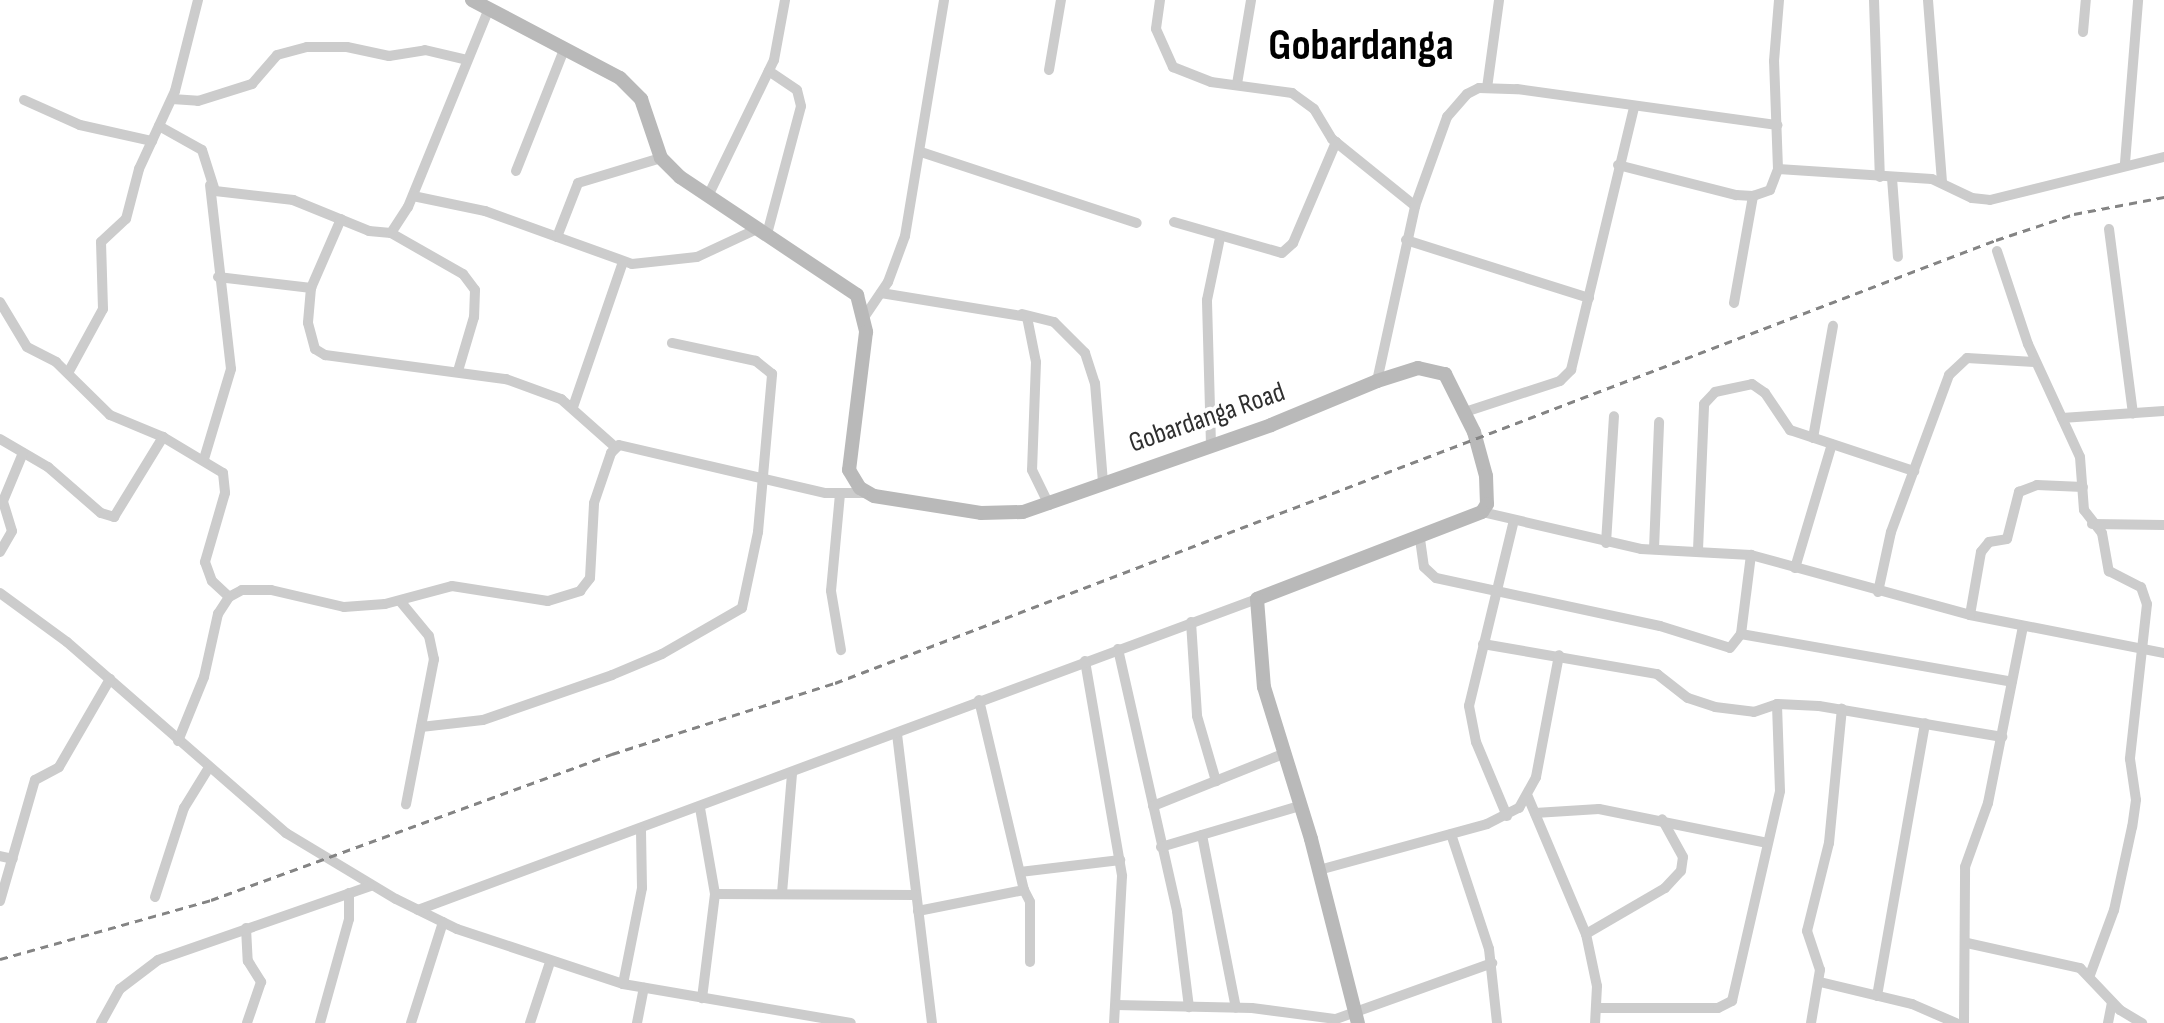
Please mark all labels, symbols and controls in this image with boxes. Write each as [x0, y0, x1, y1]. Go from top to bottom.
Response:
district label: Gobardanga [1268, 20, 1454, 72]
street label: Gobardanga Road [1125, 376, 1289, 460]

